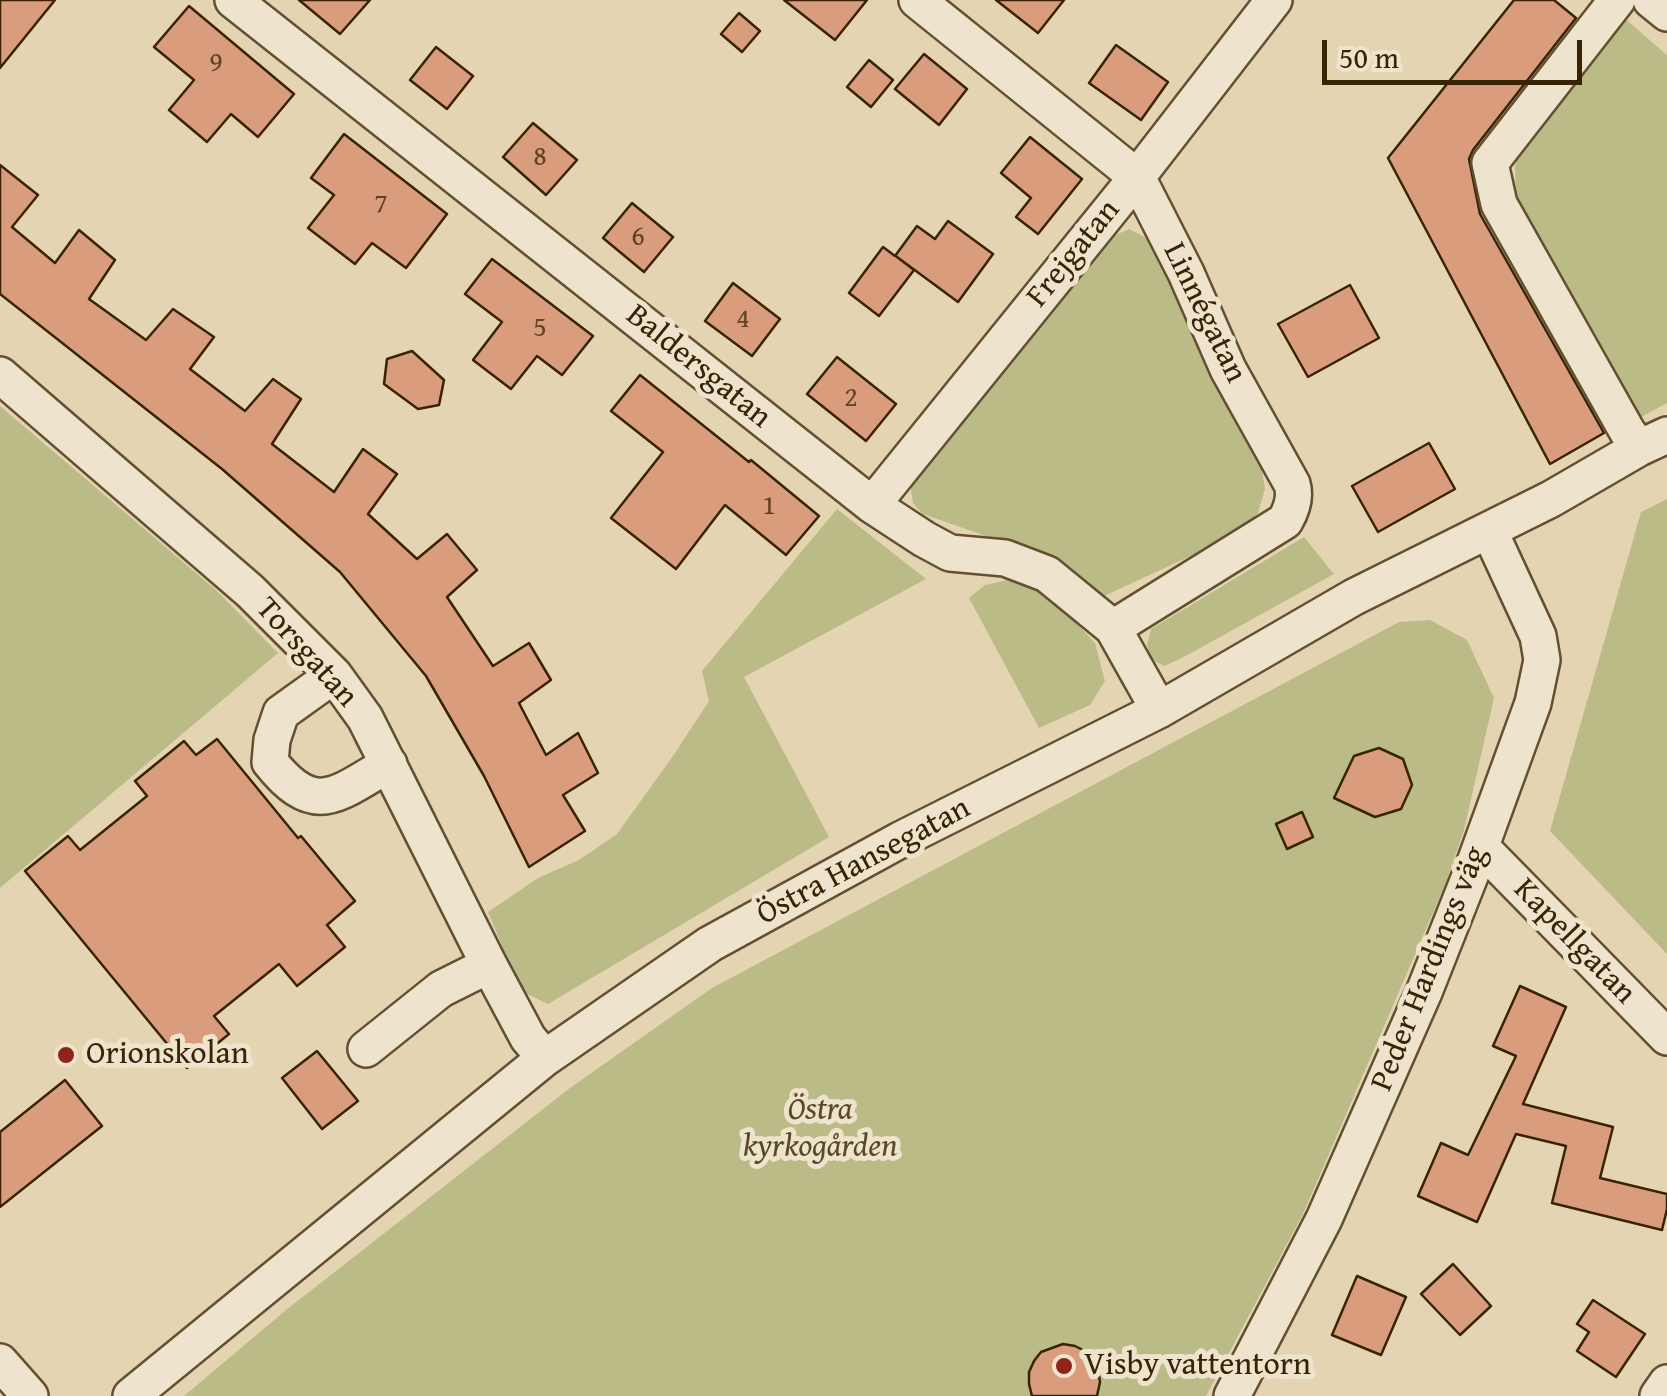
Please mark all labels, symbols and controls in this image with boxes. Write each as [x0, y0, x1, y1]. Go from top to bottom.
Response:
scale bar [1327, 20, 1587, 82]
text: 50 m [1339, 35, 1399, 79]
house number: 9 [209, 47, 223, 81]
house number: 8 [533, 141, 547, 175]
house number: 7 [374, 188, 388, 222]
street label: Frejgatan [1019, 192, 1129, 316]
house number: 6 [631, 221, 645, 255]
street label: Linnégatan [1154, 237, 1254, 389]
street label: Baldersgatan [618, 297, 778, 437]
house number: 4 [736, 303, 750, 337]
house number: 5 [533, 312, 547, 346]
house number: 2 [844, 382, 858, 416]
house number: 1 [762, 490, 776, 524]
street label: Torsgatan [247, 590, 365, 716]
street label: Östra Hansegatan [751, 790, 977, 934]
street label: Peder Hardings väg [1363, 841, 1497, 1097]
street label: Kapellgatan [1505, 871, 1643, 1013]
place label: Orionskolan [86, 1036, 249, 1074]
marker: Orionskolan [55, 1044, 77, 1066]
park label: Östra kyrkogården [743, 1092, 897, 1167]
place label: Visby vattentorn [1084, 1347, 1311, 1385]
marker: Visby vattentorn [1053, 1355, 1075, 1377]

